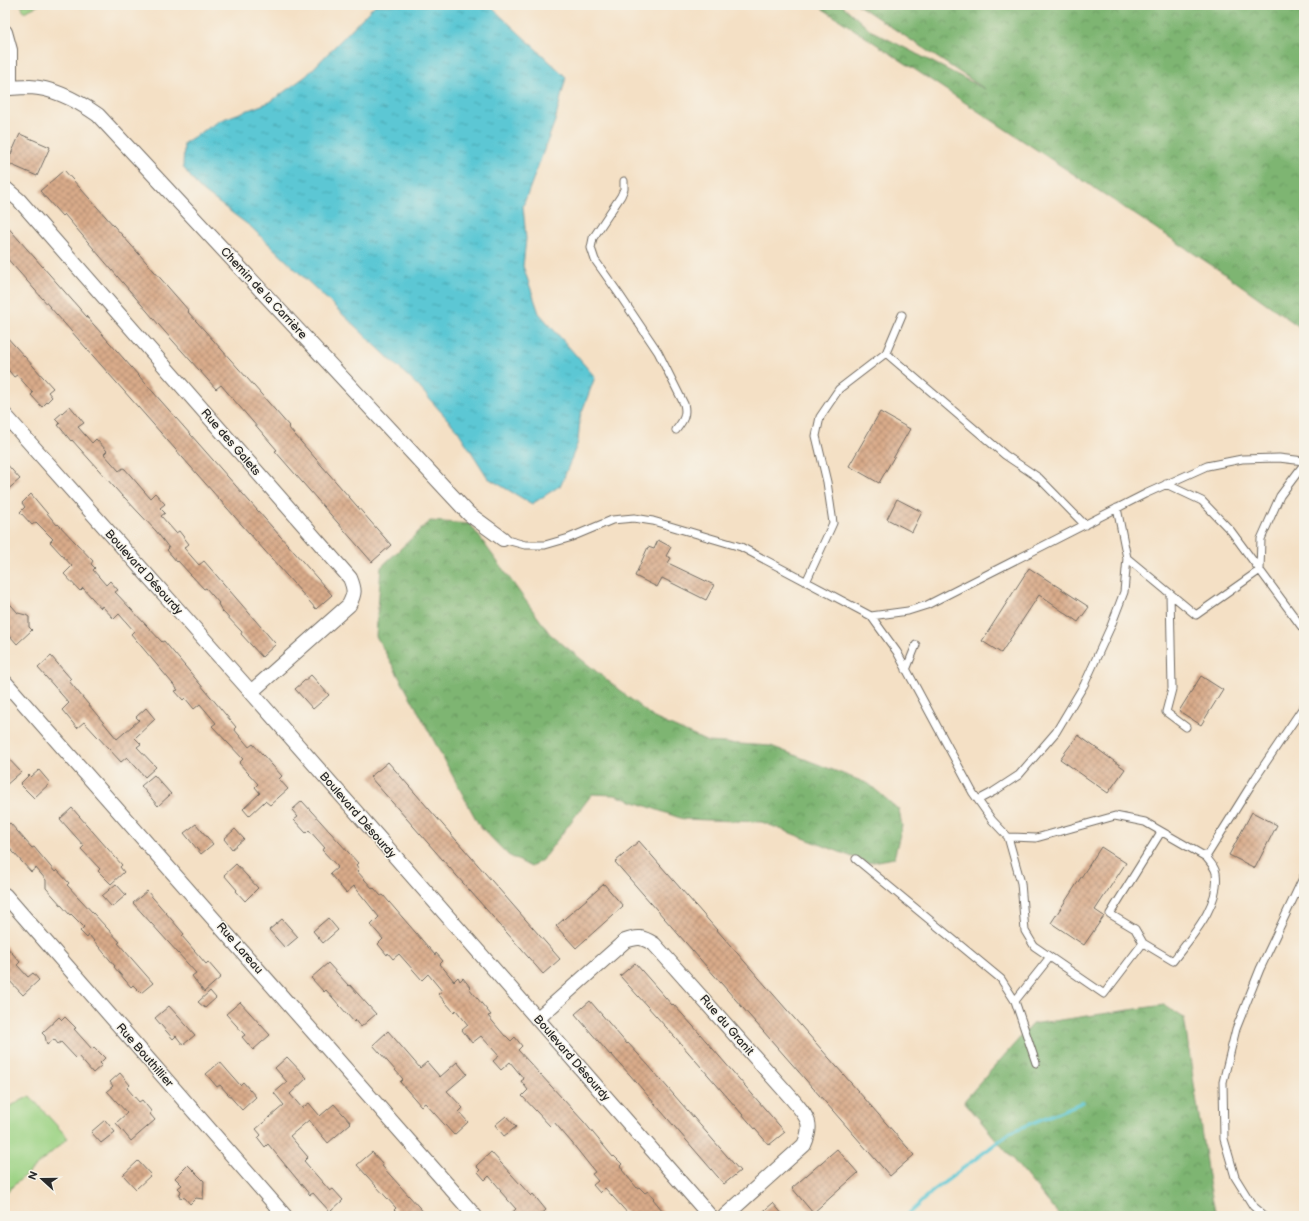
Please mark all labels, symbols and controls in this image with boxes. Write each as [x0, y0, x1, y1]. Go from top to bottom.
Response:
street label: Chemin de la Carrière [217, 244, 310, 342]
street label: Rue des Galets [197, 406, 264, 479]
street label: Boulevard Désourdy [101, 527, 186, 618]
street label: Boulevard Désourdy [316, 769, 400, 862]
street label: Rue Lareau [213, 919, 266, 977]
street label: Rue du Granit [696, 992, 757, 1059]
street label: Boulevard Désourdy [530, 1012, 614, 1105]
street label: Rue Bouthillier [113, 1020, 177, 1091]
north arrow [22, 1159, 62, 1199]
text: N [26, 1169, 41, 1182]

